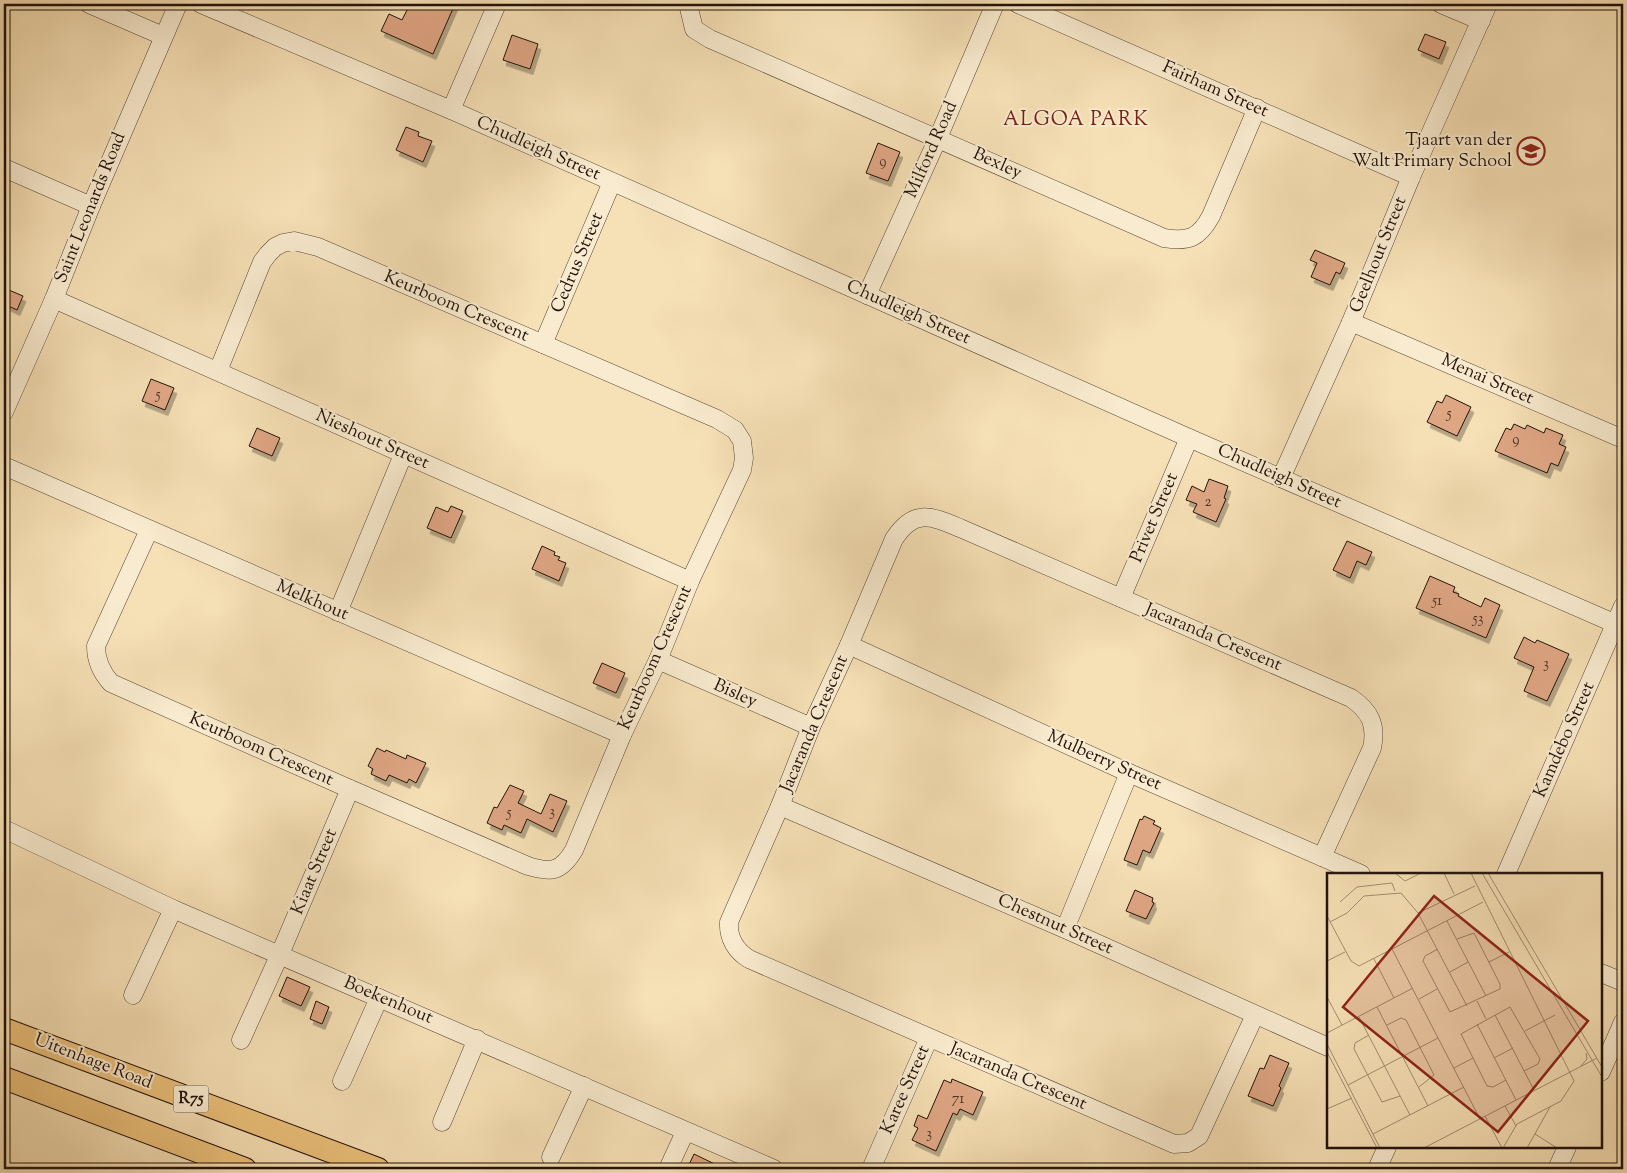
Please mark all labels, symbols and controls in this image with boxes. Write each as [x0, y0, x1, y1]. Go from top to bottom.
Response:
street label: Fairham Street [1158, 55, 1272, 125]
street label: Milford Road [899, 97, 965, 203]
district label: ALGOA PARK [1003, 106, 1149, 135]
street label: Chudleigh Street [472, 110, 604, 188]
place label: Tjaart van der Walt Primary School [1352, 128, 1512, 175]
street label: Saint Leonards Road [49, 129, 133, 287]
school or university icon: Tjaart van der Walt Primary School [1516, 136, 1546, 166]
street label: Bexley [968, 142, 1026, 186]
house number: 9 [879, 152, 887, 173]
street label: Geelhout Street [1344, 193, 1414, 317]
street label: Cedrus Street [545, 209, 611, 317]
street label: Keurboom Crescent [379, 265, 533, 349]
street label: Chudleigh Street [842, 274, 974, 352]
street label: Menai Street [1436, 348, 1538, 412]
house number: 5 [154, 385, 161, 406]
street label: Nieshout Street [311, 403, 433, 477]
house number: 5 [1445, 404, 1452, 425]
house number: 9 [1512, 430, 1520, 451]
street label: Chudleigh Street [1213, 438, 1345, 516]
street label: Privet Street [1124, 469, 1186, 567]
house number: 2 [1204, 492, 1212, 513]
street label: Melkhout [272, 574, 352, 628]
street label: Keurboom Crescent [613, 582, 699, 734]
house number: 51 [1431, 591, 1442, 612]
street label: Jacaranda Crescent [1139, 597, 1286, 679]
house number: 53 [1471, 609, 1484, 630]
street label: Jacaranda Crescent [774, 651, 856, 798]
house number: 3 [1543, 654, 1549, 675]
street label: Bisley [709, 673, 761, 715]
street label: Kamdebo Street [1528, 678, 1602, 802]
street label: Keurboom Crescent [185, 707, 337, 793]
street label: Mulberry Street [1043, 724, 1165, 798]
house number: 3 [549, 802, 555, 823]
house number: 5 [505, 803, 512, 824]
street label: Kiaat Street [285, 825, 345, 919]
inset map [1327, 873, 1602, 1148]
street label: Chestnut Street [993, 888, 1117, 962]
street label: Boekenhout [339, 971, 437, 1031]
street label: Uitenhage Road [30, 1027, 156, 1097]
street label: Jacaranda Crescent [944, 1036, 1091, 1118]
street label: Karee Street [875, 1041, 937, 1139]
road number: R75 [174, 1086, 208, 1112]
house number: 71 [952, 1089, 964, 1110]
house number: 3 [926, 1124, 932, 1145]

